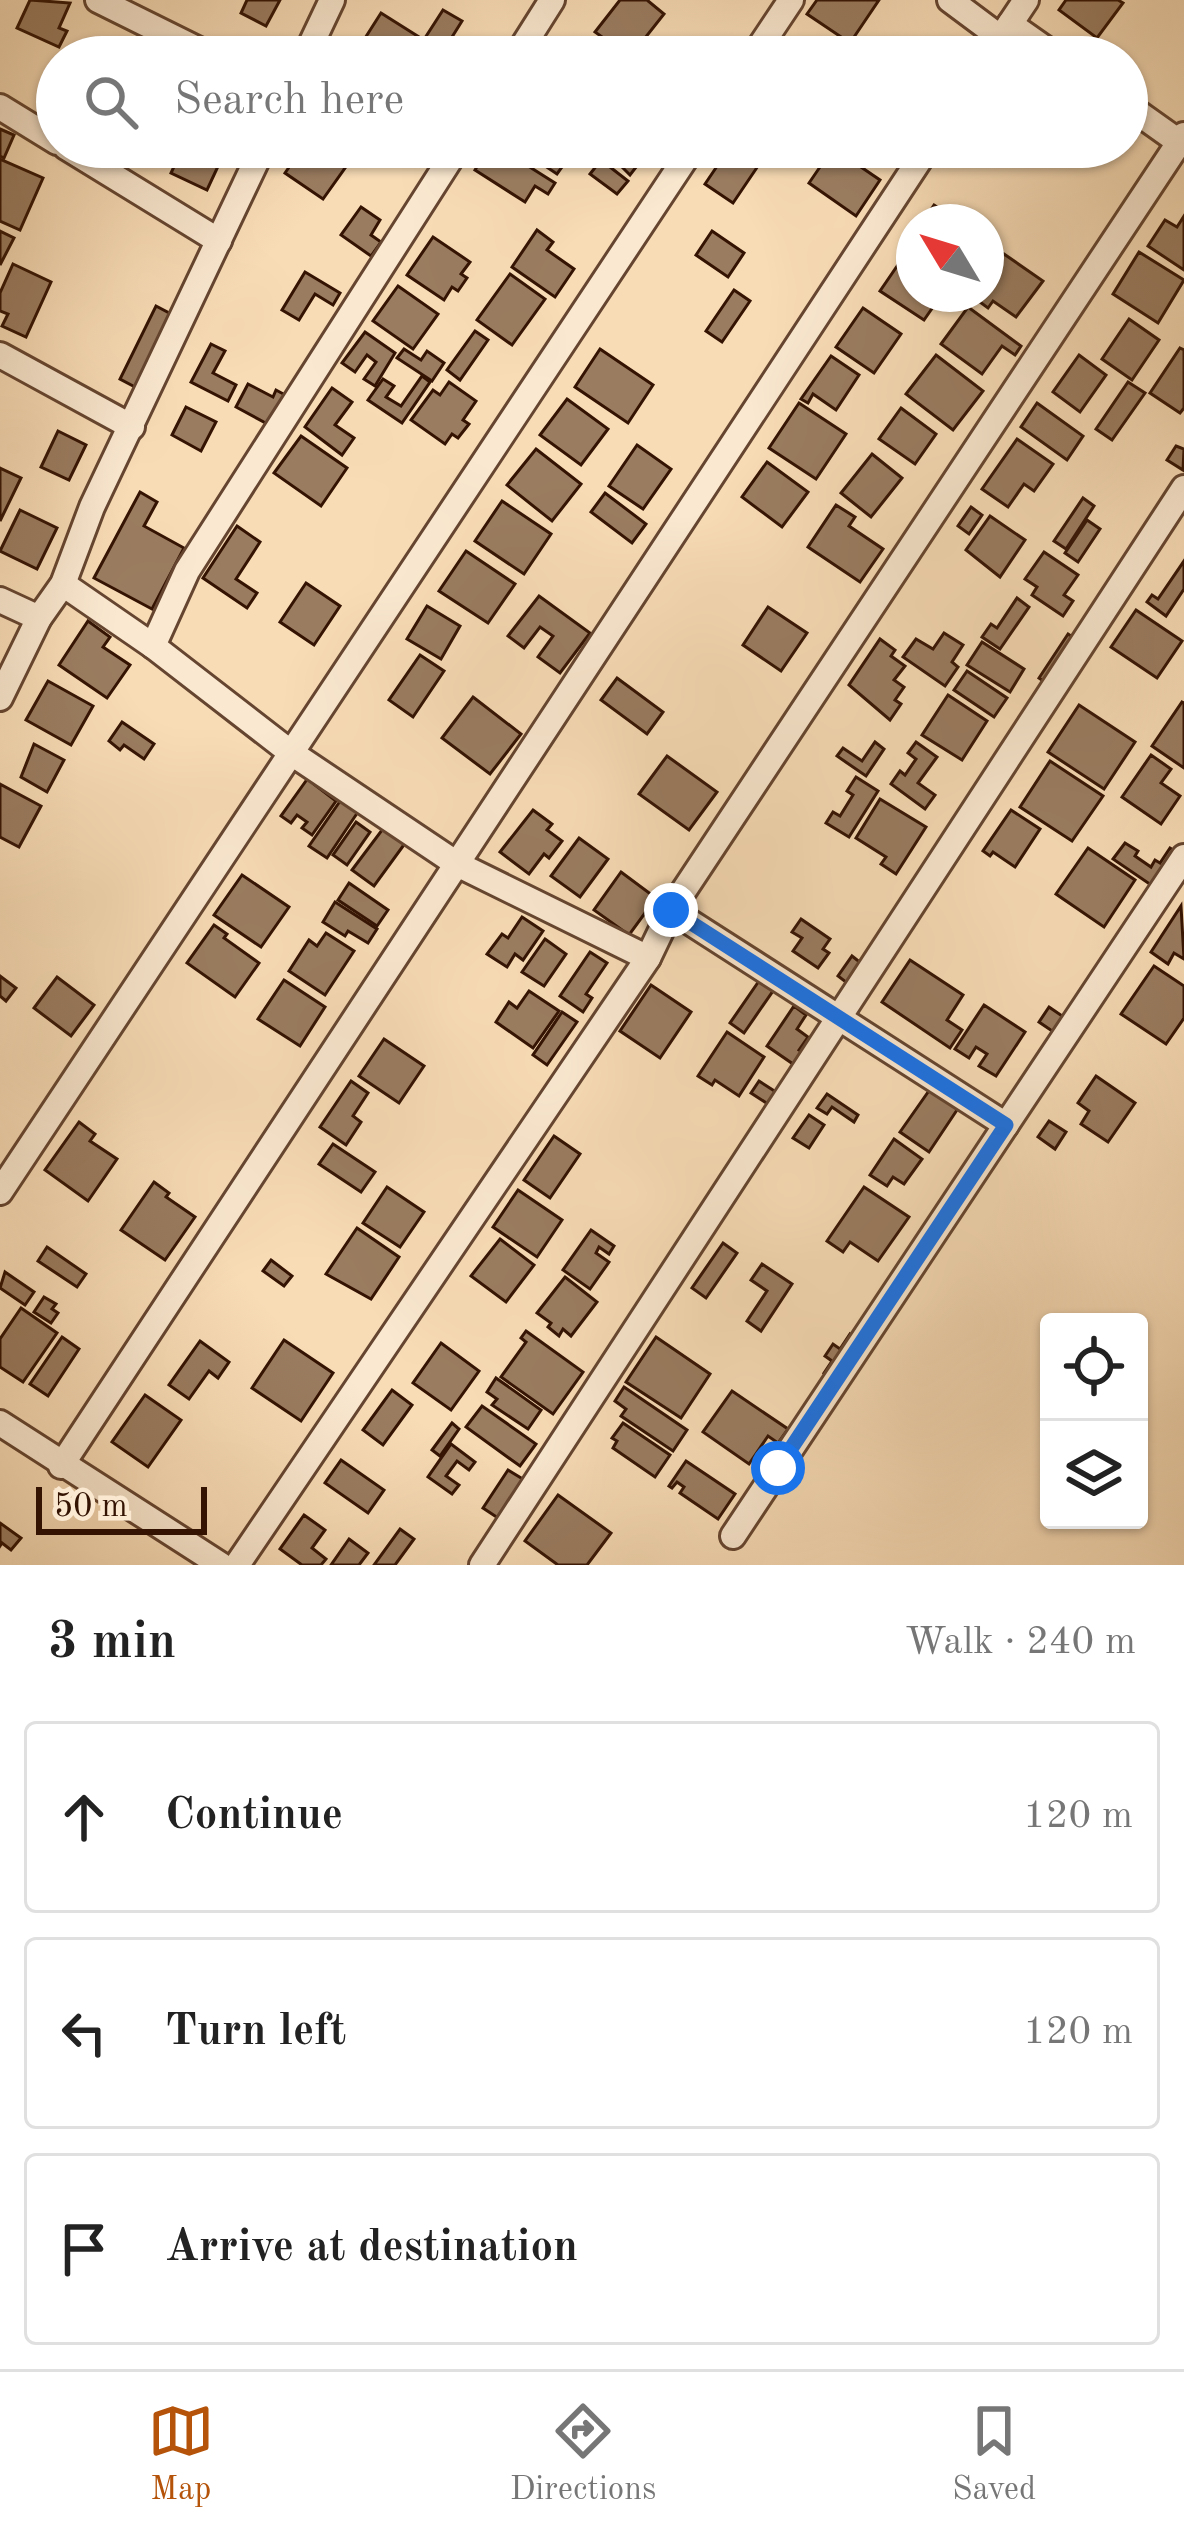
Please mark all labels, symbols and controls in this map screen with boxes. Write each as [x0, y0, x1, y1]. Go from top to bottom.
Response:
search box [36, 36, 1148, 168]
icon: search [78, 69, 144, 135]
text: Search here [174, 79, 404, 124]
north arrow [896, 204, 1004, 312]
route end [644, 883, 698, 937]
map controls [1040, 1313, 1148, 1529]
button: locate [1040, 1313, 1148, 1421]
button: layers [1040, 1421, 1148, 1529]
route start [751, 1441, 805, 1495]
scale bar [36, 1481, 207, 1534]
text: 50 m [54, 1491, 128, 1524]
text: 3 min [48, 1618, 176, 1669]
text: Walk · 240 m [905, 1623, 1136, 1662]
icon: ahead [51, 1784, 117, 1850]
text: Continue [165, 1794, 343, 1839]
text: 120 m [1023, 1797, 1133, 1836]
icon: left [51, 2000, 117, 2066]
text: Turn left [165, 2010, 346, 2055]
text: 120 m [1023, 2013, 1133, 2052]
icon: arrive [51, 2216, 117, 2282]
text: Arrive at destination [165, 2226, 578, 2271]
tab: Map [148, 2398, 214, 2511]
tab: Directions [510, 2398, 656, 2511]
tab: Saved [952, 2398, 1036, 2511]

